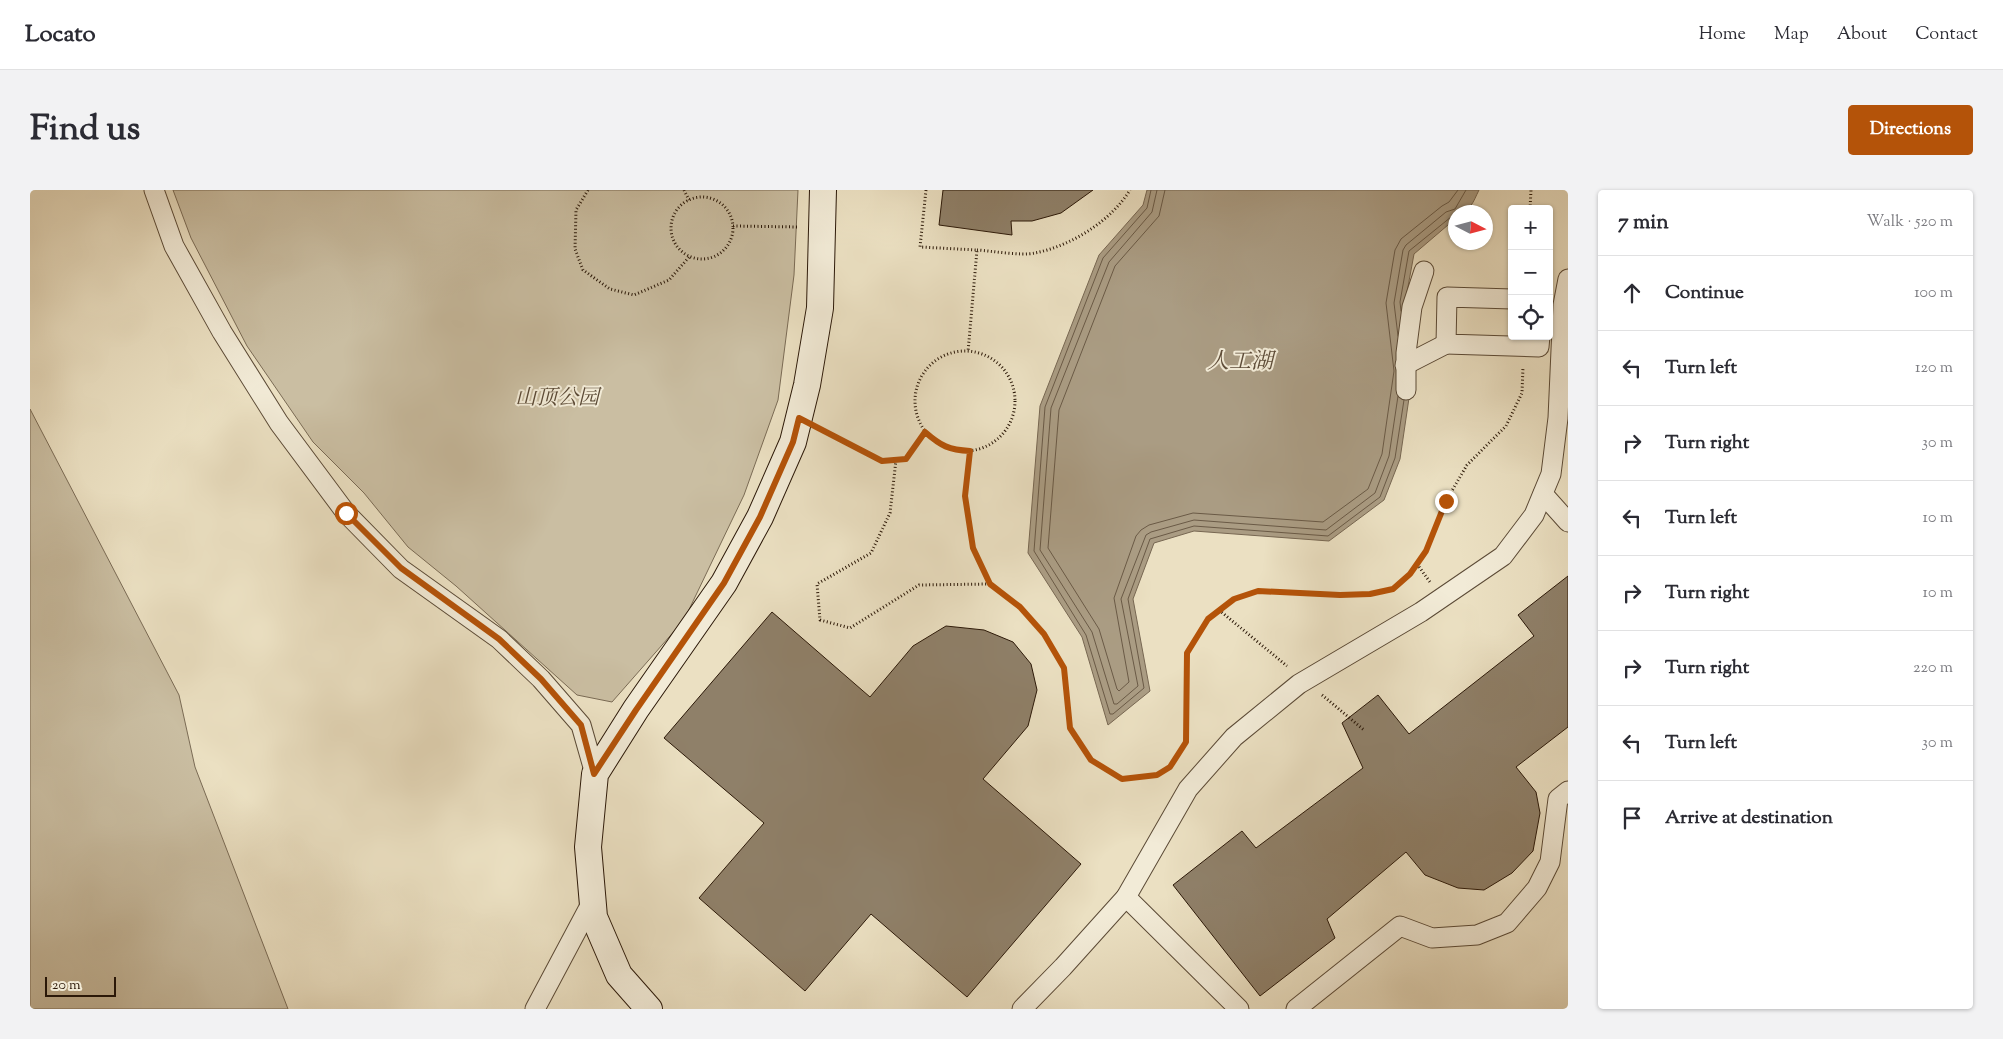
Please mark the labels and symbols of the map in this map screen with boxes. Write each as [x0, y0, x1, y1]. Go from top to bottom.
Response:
north arrow [1448, 205, 1493, 250]
water label: 人工湖 [1207, 347, 1277, 379]
park label: 山顶公园 [515, 384, 602, 414]
route end [1435, 490, 1458, 513]
route start [335, 502, 358, 525]
scale bar [45, 974, 116, 997]

